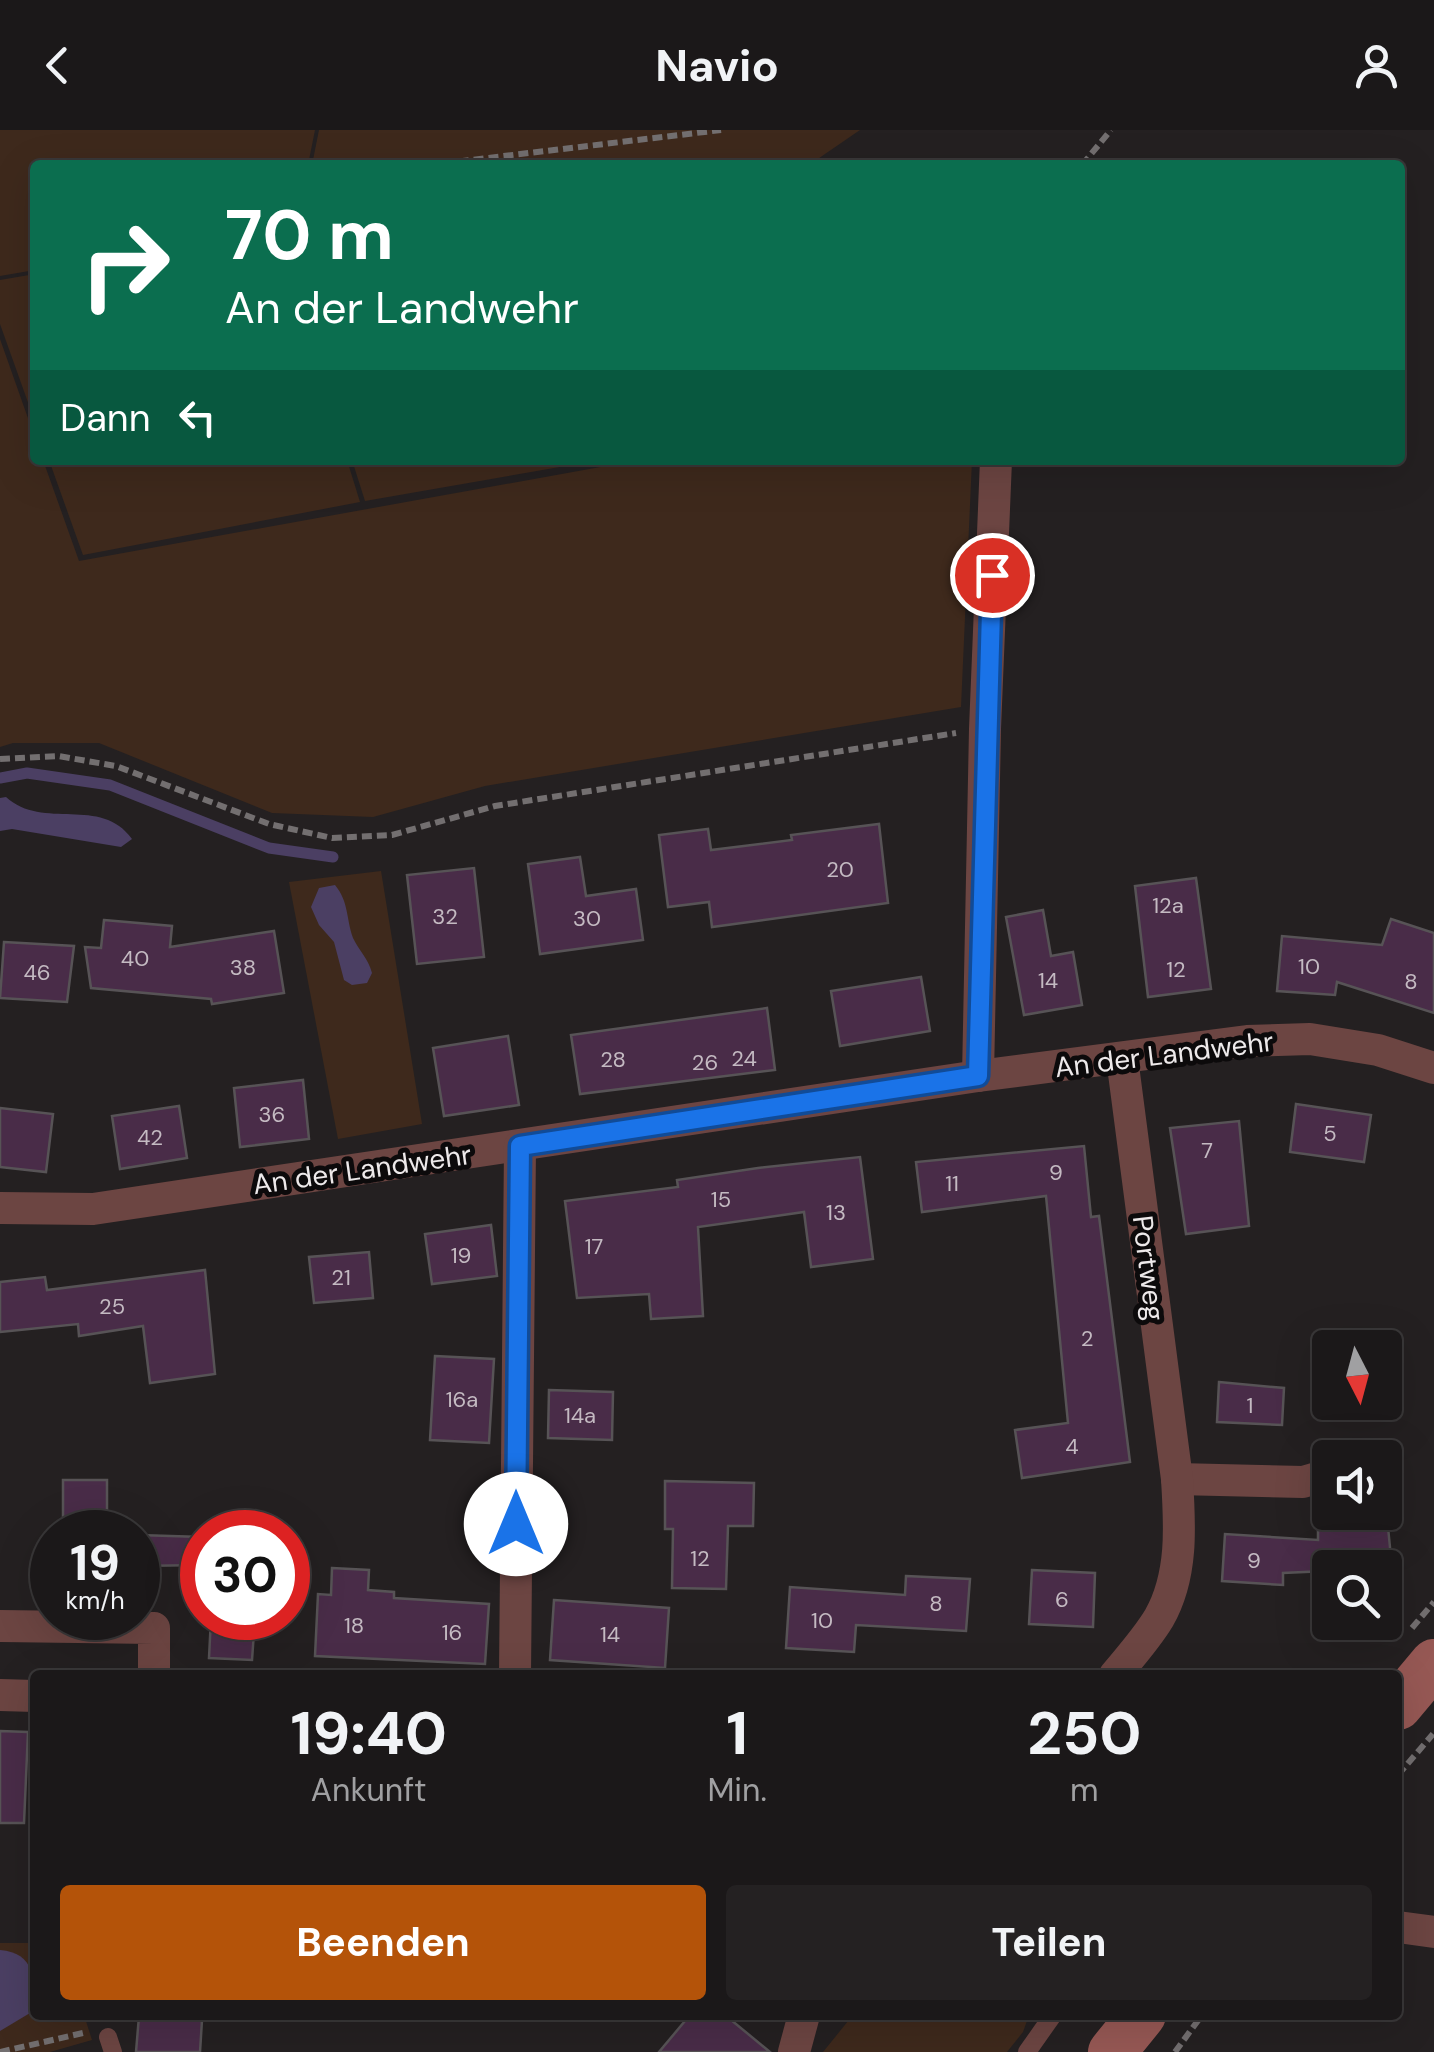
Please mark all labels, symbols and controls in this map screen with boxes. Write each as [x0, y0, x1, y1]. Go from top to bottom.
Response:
text: Navio [655, 36, 779, 95]
icon: back [30, 38, 85, 93]
icon: person [1349, 38, 1404, 93]
text: 70 m [225, 190, 394, 281]
icon: right [60, 200, 190, 330]
text: An der Landwehr [225, 278, 579, 337]
icon: left [170, 390, 225, 445]
text: Dann [60, 393, 150, 443]
pin [950, 533, 1035, 618]
icon: arrive [965, 548, 1020, 603]
house number: 20 [826, 855, 854, 884]
house number: 12a [1152, 891, 1184, 920]
house number: 32 [432, 902, 458, 931]
house number: 30 [573, 904, 601, 933]
house number: 40 [121, 944, 149, 973]
house number: 10 [1298, 952, 1320, 981]
house number: 38 [230, 953, 256, 982]
house number: 12 [1166, 955, 1186, 984]
house number: 46 [23, 958, 51, 987]
house number: 14 [1038, 966, 1058, 995]
house number: 8 [1404, 967, 1418, 996]
street label: An der Landwehr [1053, 1023, 1276, 1086]
house number: 24 [731, 1044, 757, 1073]
house number: 28 [600, 1045, 626, 1074]
house number: 26 [692, 1048, 718, 1077]
house number: 36 [259, 1100, 285, 1129]
house number: 5 [1323, 1119, 1337, 1148]
house number: 42 [137, 1123, 163, 1152]
street label: An der Landwehr [250, 1136, 474, 1203]
house number: 7 [1201, 1136, 1213, 1165]
house number: 9 [1049, 1158, 1063, 1187]
house number: 11 [945, 1169, 959, 1198]
house number: 15 [711, 1185, 731, 1214]
house number: 13 [826, 1198, 846, 1227]
street label: Portweg [1124, 1213, 1173, 1323]
house number: 17 [585, 1232, 603, 1261]
house number: 19 [451, 1241, 471, 1270]
house number: 21 [331, 1263, 351, 1292]
house number: 25 [99, 1292, 125, 1321]
house number: 2 [1081, 1324, 1093, 1353]
north arrow [1312, 1330, 1402, 1420]
map controls [1312, 1330, 1402, 1640]
house number: 16a [446, 1385, 478, 1414]
house number: 1 [1247, 1391, 1253, 1420]
house number: 14a [564, 1401, 596, 1430]
house number: 4 [1065, 1432, 1079, 1461]
button: sound [1312, 1440, 1402, 1530]
position arrow [464, 1472, 568, 1576]
speed limit sign: 30 [180, 1510, 310, 1640]
text: 19 [70, 1530, 120, 1596]
house number: 12 [690, 1544, 710, 1573]
house number: 9 [1247, 1546, 1261, 1575]
button: search [1312, 1550, 1402, 1640]
text: km/h [65, 1584, 125, 1617]
house number: 6 [1055, 1585, 1069, 1614]
house number: 8 [929, 1589, 943, 1618]
house number: 10 [811, 1606, 833, 1635]
house number: 18 [344, 1611, 364, 1640]
house number: 16 [442, 1618, 462, 1647]
house number: 14 [600, 1620, 620, 1649]
text: 19:40 [291, 1694, 447, 1773]
text: 1 [726, 1694, 748, 1773]
text: 250 [1027, 1694, 1141, 1773]
text: Ankunft [311, 1769, 427, 1811]
text: Min. [707, 1769, 767, 1811]
text: m [1070, 1769, 1099, 1811]
button: Beenden [60, 1885, 706, 2000]
button: Teilen [726, 1885, 1372, 2000]

